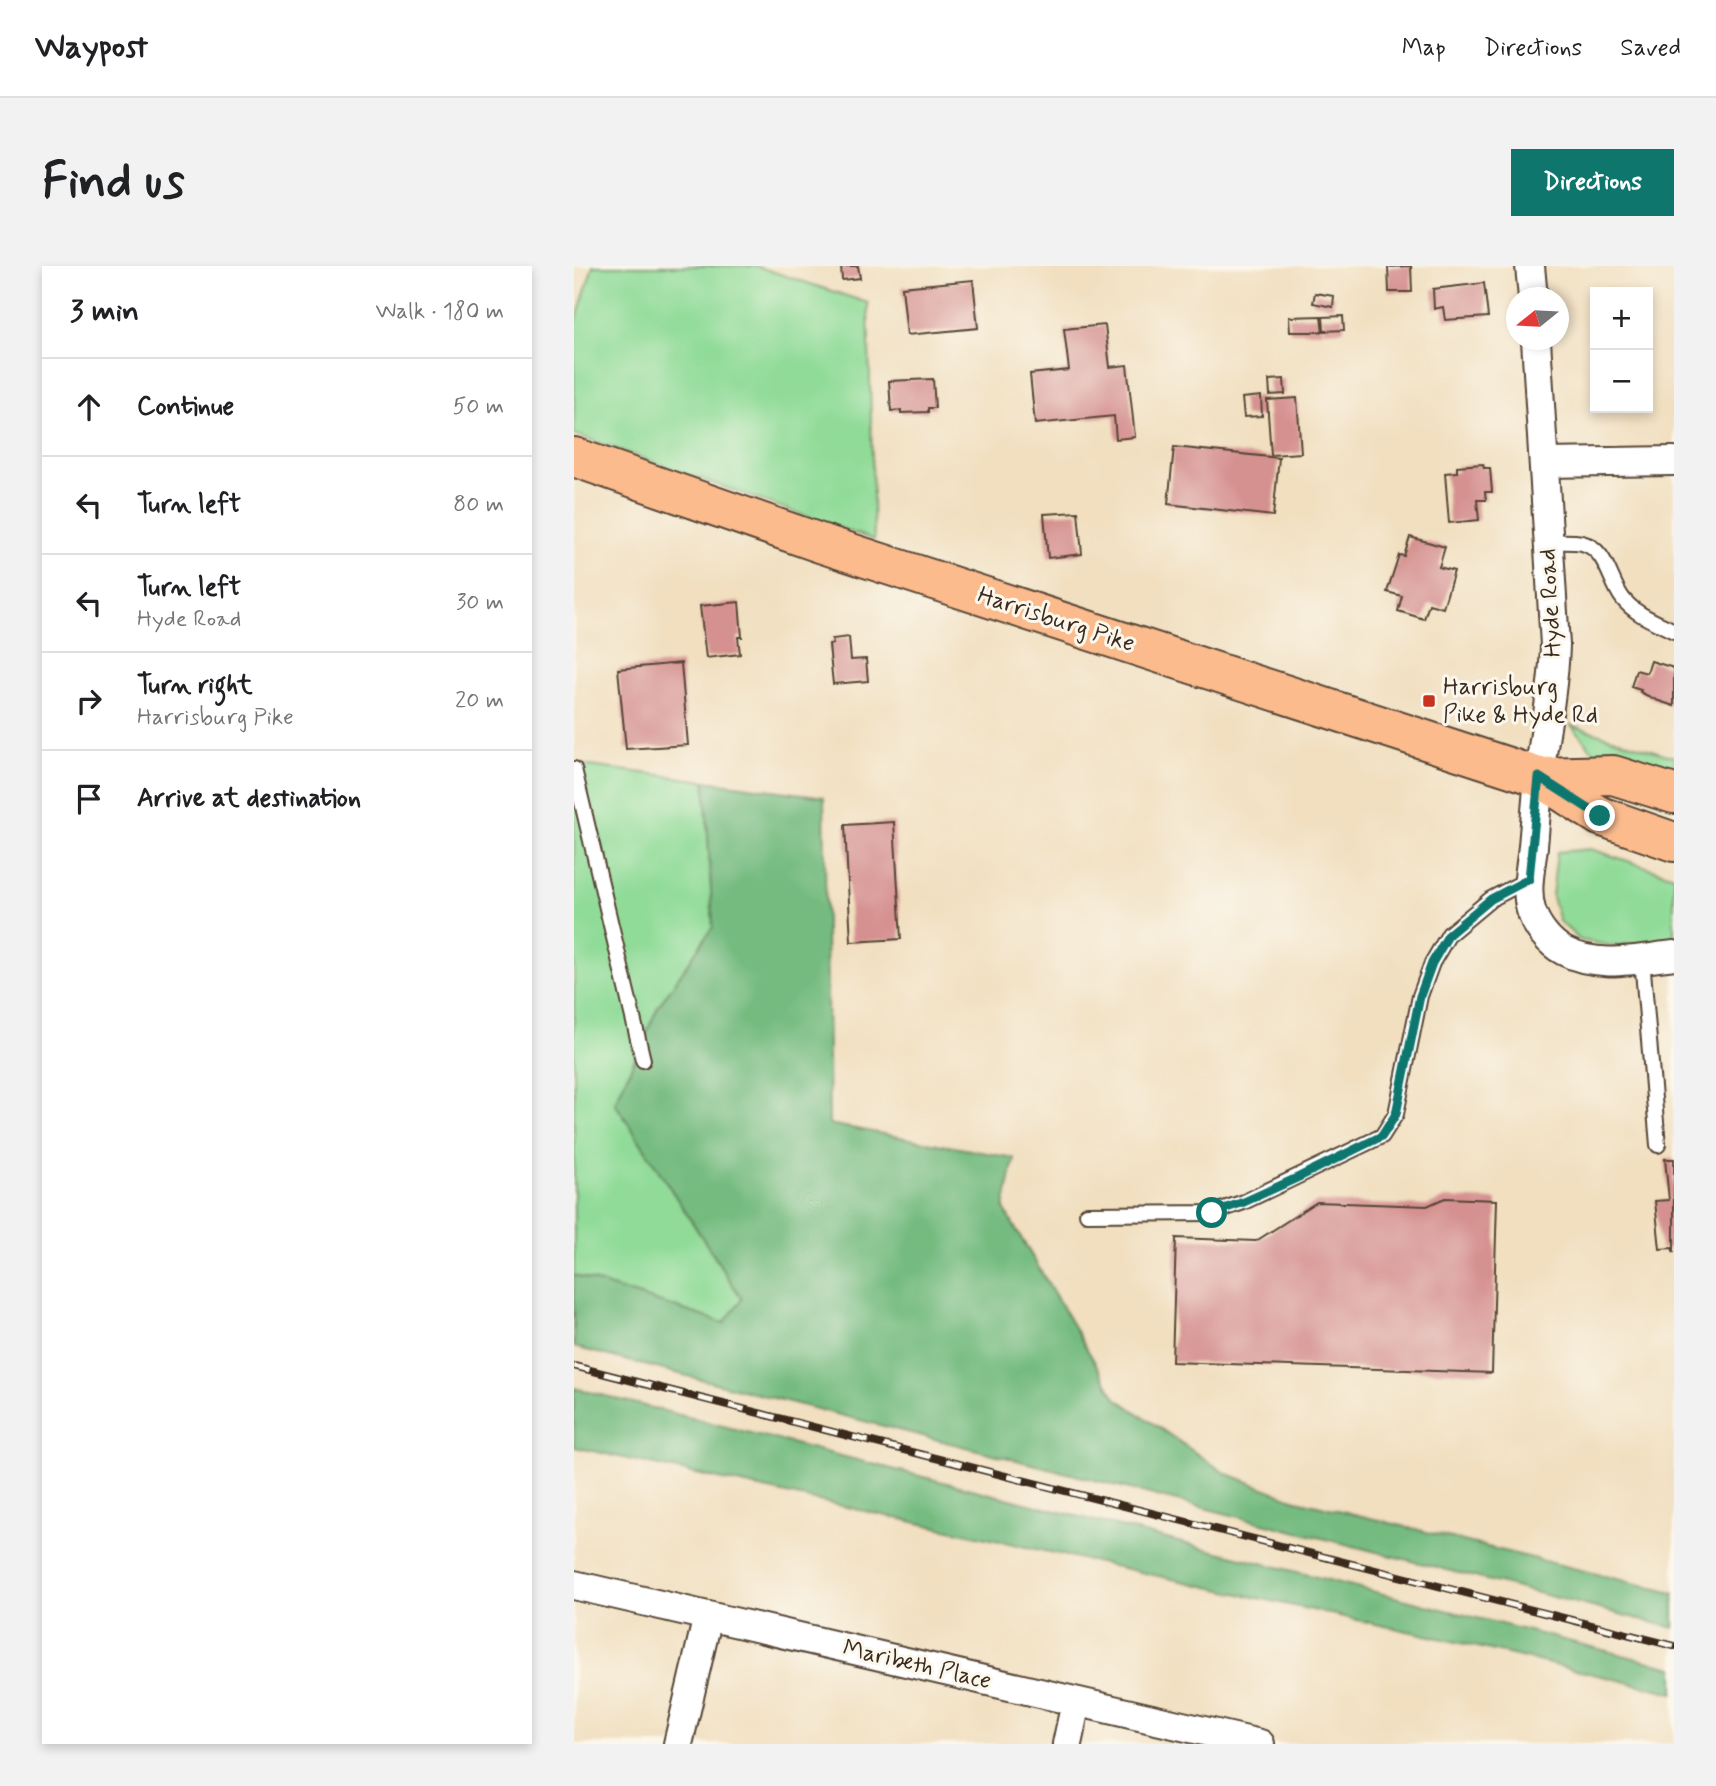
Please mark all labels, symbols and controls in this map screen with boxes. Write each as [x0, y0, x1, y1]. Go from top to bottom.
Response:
text: Waypost [35, 26, 148, 70]
text: Map [1402, 33, 1446, 64]
text: Directions [1484, 33, 1582, 64]
text: Saved [1620, 33, 1681, 64]
button: Directions [1511, 149, 1674, 216]
text: Find us [42, 150, 185, 215]
north arrow [1506, 287, 1569, 350]
map controls [1590, 287, 1653, 413]
button: + [1590, 287, 1653, 350]
text: 3 min [70, 292, 139, 331]
text: Walk · 180 m [375, 297, 504, 327]
button: − [1590, 350, 1653, 413]
icon: ahead [70, 388, 108, 426]
text: Continue [137, 390, 234, 424]
text: 50 m [453, 392, 504, 422]
icon: left [70, 486, 108, 524]
text: Turn left [137, 488, 241, 522]
text: 80 m [453, 490, 504, 520]
street label: Hyde Road [1533, 548, 1569, 658]
text: Turn left [137, 571, 241, 605]
street label: Harrisburg Pike [974, 580, 1138, 660]
icon: left [70, 584, 108, 622]
text: 30 m [456, 588, 504, 618]
text: Hyde Road [137, 605, 241, 635]
text: Turn right [137, 669, 253, 703]
place label: Harrisburg Pike & Hyde Rd [1443, 672, 1598, 731]
icon: right [70, 682, 108, 720]
text: 20 m [455, 686, 504, 716]
marker: Harrisburg Pike & Hyde Rd [1421, 693, 1437, 709]
text: Harrisburg Pike [137, 703, 294, 733]
icon: arrive [70, 780, 108, 818]
text: Arrive at destination [137, 782, 361, 816]
route end [1584, 800, 1615, 831]
route start [1196, 1197, 1227, 1228]
street label: Maribeth Place [840, 1633, 994, 1697]

